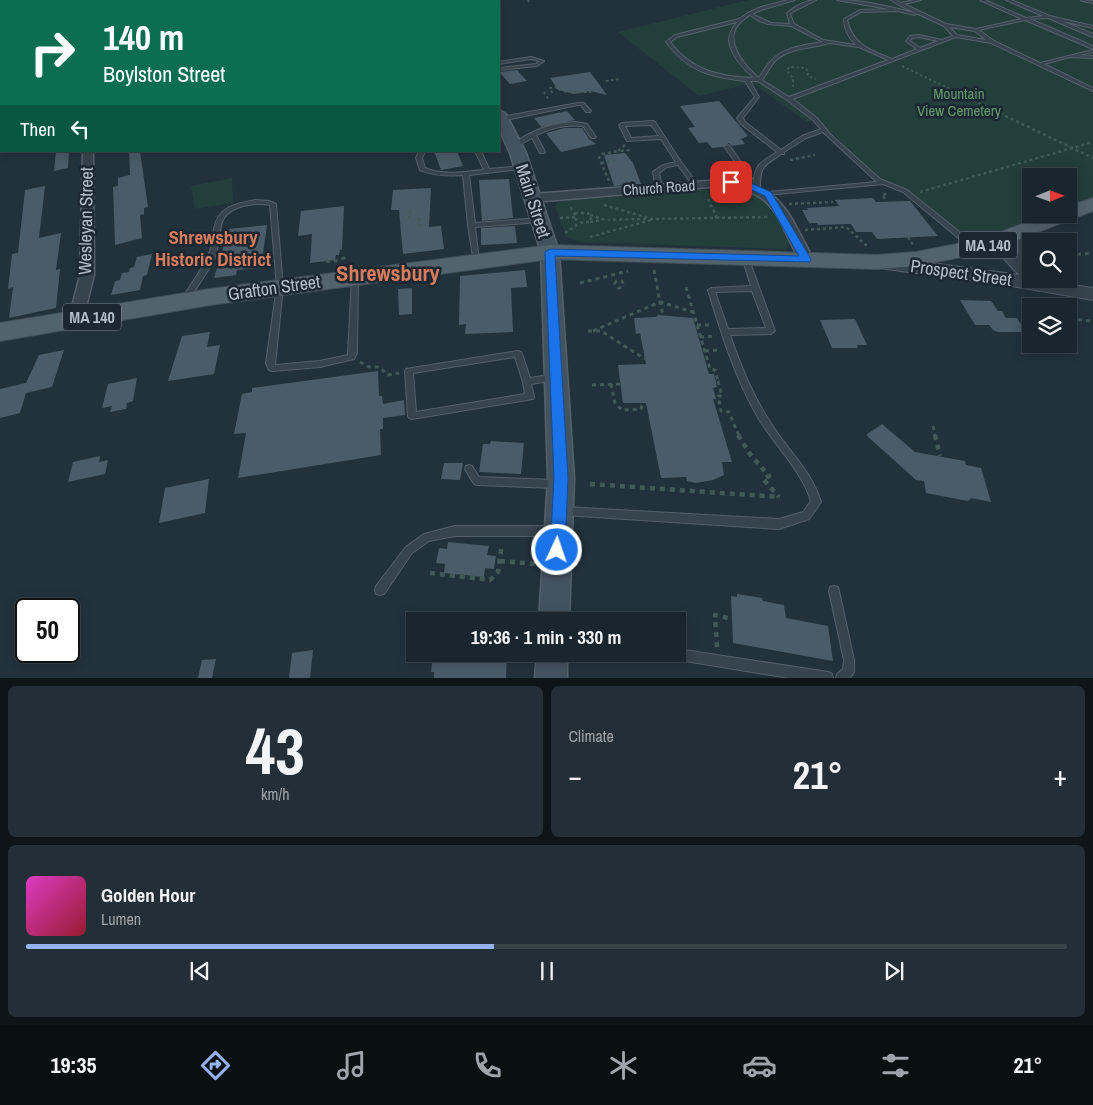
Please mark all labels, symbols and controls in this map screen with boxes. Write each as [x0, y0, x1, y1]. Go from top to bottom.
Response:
text: 140 m [103, 14, 184, 61]
icon: right [20, 20, 85, 85]
text: Boylston Street [103, 59, 225, 89]
park label: Mountain View Cemetery [917, 83, 1002, 121]
icon: left [66, 115, 94, 143]
text: Then [20, 116, 56, 142]
street label: Main Street [510, 161, 557, 241]
pin [710, 161, 752, 203]
street label: Wesleyan Street [72, 167, 99, 275]
icon: arrive [717, 168, 745, 196]
north arrow [1022, 168, 1078, 222]
map controls [1022, 168, 1077, 353]
street label: Church Road [622, 174, 696, 201]
district label: Shrewsbury Historic District [155, 224, 271, 272]
road number: MA 140 [959, 232, 1017, 258]
button: search [1022, 233, 1077, 288]
street label: Prospect Street [909, 253, 1013, 292]
district label: Shrewsbury [336, 258, 440, 288]
street label: Grafton Street [226, 269, 322, 306]
button: layers [1022, 298, 1077, 353]
road number: MA 140 [63, 304, 121, 330]
position arrow [530, 523, 582, 575]
speed limit sign: 50 [15, 598, 80, 663]
text: 19:36 · 1 min · 330 m [471, 624, 621, 650]
text: 43 [246, 707, 305, 794]
text: Climate [569, 725, 614, 747]
text: 21° [793, 750, 843, 801]
text: − [569, 757, 582, 795]
text: + [1054, 757, 1067, 795]
text: km/h [261, 783, 289, 805]
text: Golden Hour [101, 882, 195, 908]
text: Lumen [101, 908, 141, 930]
icon: previous [186, 957, 214, 985]
icon: pause [533, 957, 561, 985]
icon: next [880, 957, 908, 985]
icon: directions [198, 1048, 233, 1083]
icon: music [334, 1048, 369, 1083]
icon: phone [470, 1048, 505, 1083]
icon: climate [606, 1048, 641, 1083]
icon: car [742, 1048, 777, 1083]
icon: filters [878, 1048, 913, 1083]
text: 19:35 [50, 1050, 97, 1080]
text: 21° [1014, 1050, 1042, 1080]

